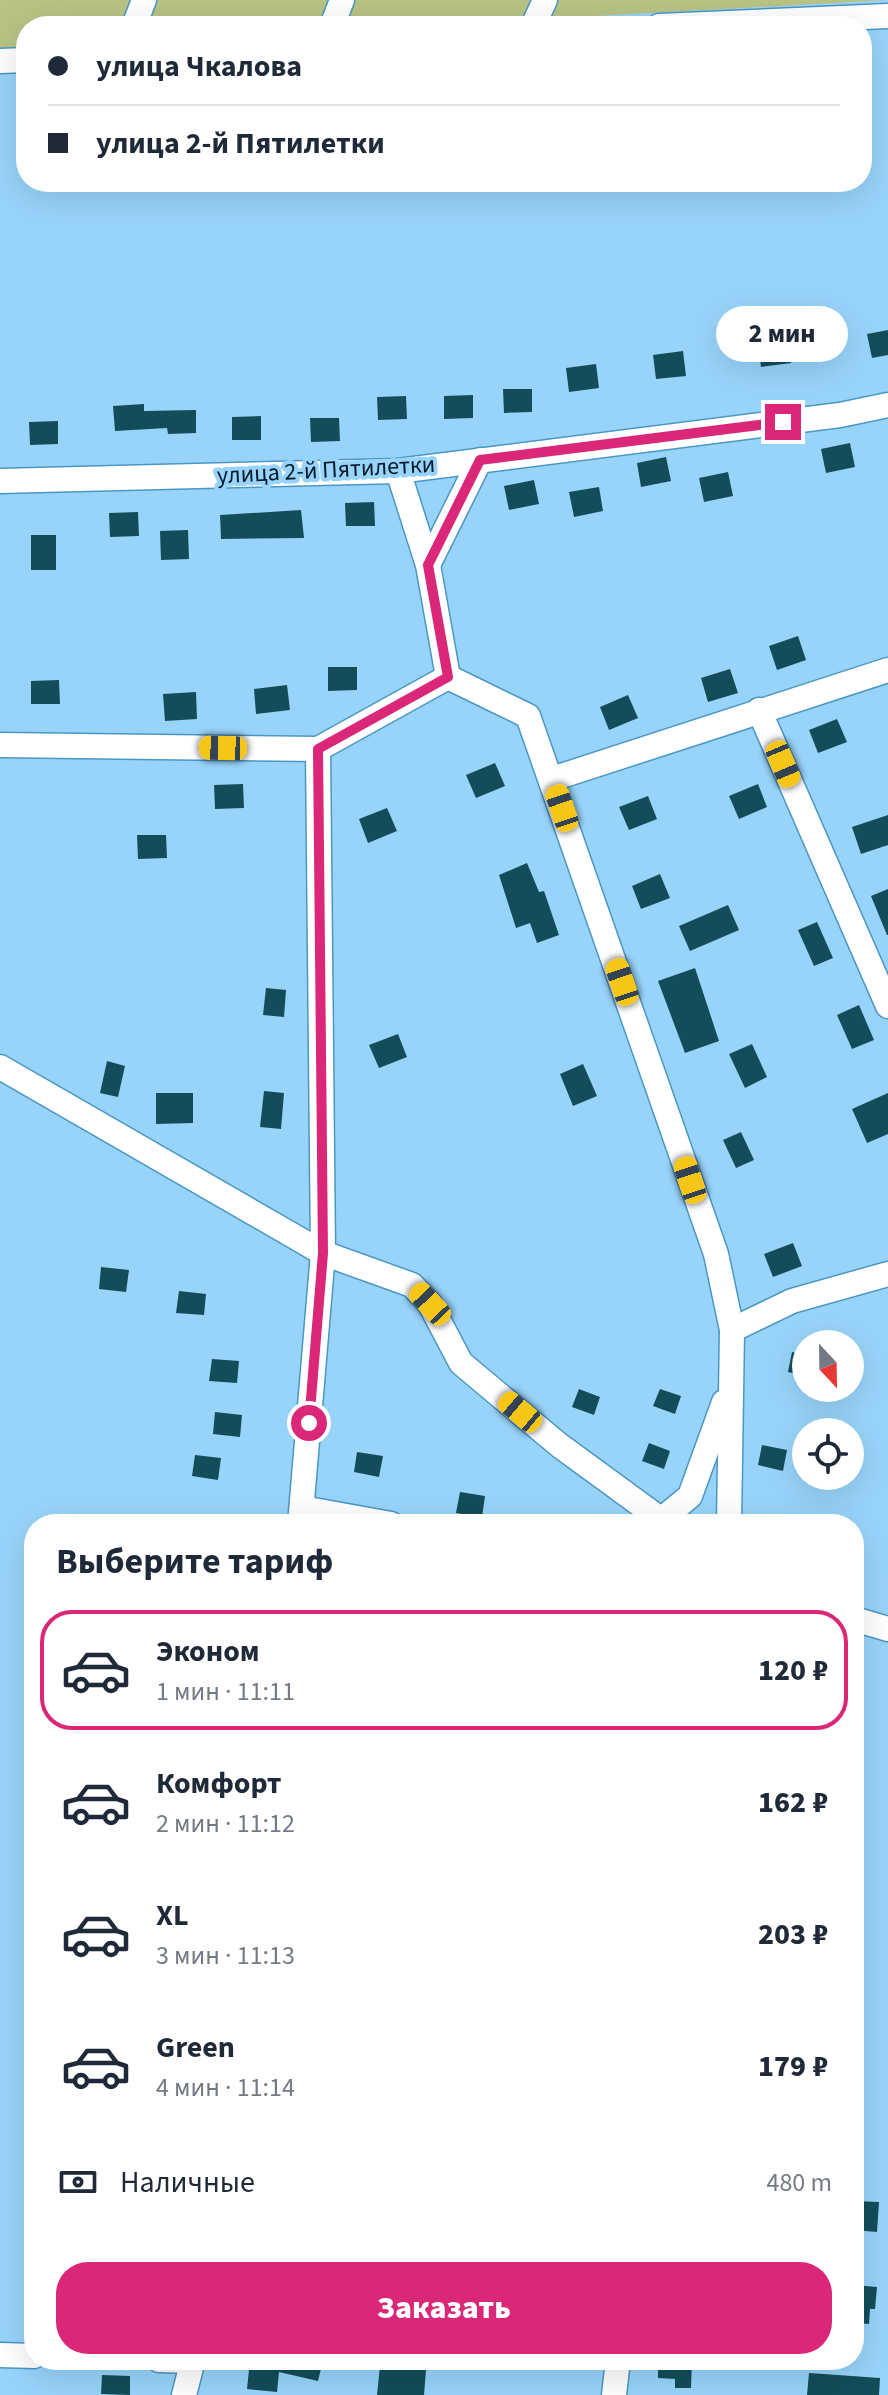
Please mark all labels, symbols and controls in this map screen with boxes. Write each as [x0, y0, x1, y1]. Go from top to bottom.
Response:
text: улица Чкалова [96, 45, 302, 88]
text: улица 2-й Пятилетки [96, 122, 385, 165]
callout: 2 мин [717, 306, 849, 362]
text: 2 мин [749, 315, 815, 352]
route end [765, 404, 801, 440]
street label: улица 2-й Пятилетки [216, 447, 436, 493]
car [199, 736, 247, 760]
car [763, 737, 803, 791]
car [543, 781, 581, 835]
car [603, 955, 641, 1009]
car [671, 1153, 709, 1207]
car [405, 1278, 455, 1330]
north arrow [792, 1330, 864, 1402]
map controls [792, 1330, 864, 1490]
car [494, 1387, 546, 1437]
route start [291, 1405, 327, 1441]
button: locate [792, 1418, 864, 1490]
text: Выберите тариф [56, 1536, 333, 1587]
text: Эконом [156, 1630, 260, 1673]
icon: car [60, 1634, 132, 1706]
text: 120 ₽ [758, 1649, 828, 1692]
text: 1 мин · 11:11 [156, 1673, 295, 1710]
text: Комфорт [156, 1762, 282, 1805]
icon: car [60, 1766, 132, 1838]
text: 162 ₽ [758, 1781, 828, 1824]
text: 2 мин · 11:12 [156, 1805, 295, 1842]
text: XL [156, 1894, 189, 1937]
icon: car [60, 1898, 132, 1970]
text: 203 ₽ [758, 1913, 828, 1956]
text: 3 мин · 11:13 [156, 1937, 295, 1974]
text: Green [156, 2026, 235, 2069]
icon: car [60, 2030, 132, 2102]
text: 179 ₽ [758, 2045, 828, 2088]
text: 4 мин · 11:14 [156, 2069, 295, 2106]
icon: cash [56, 2160, 100, 2204]
text: Наличные [120, 2161, 255, 2204]
text: 480 m [766, 2164, 832, 2201]
button: Заказать [56, 2262, 832, 2354]

